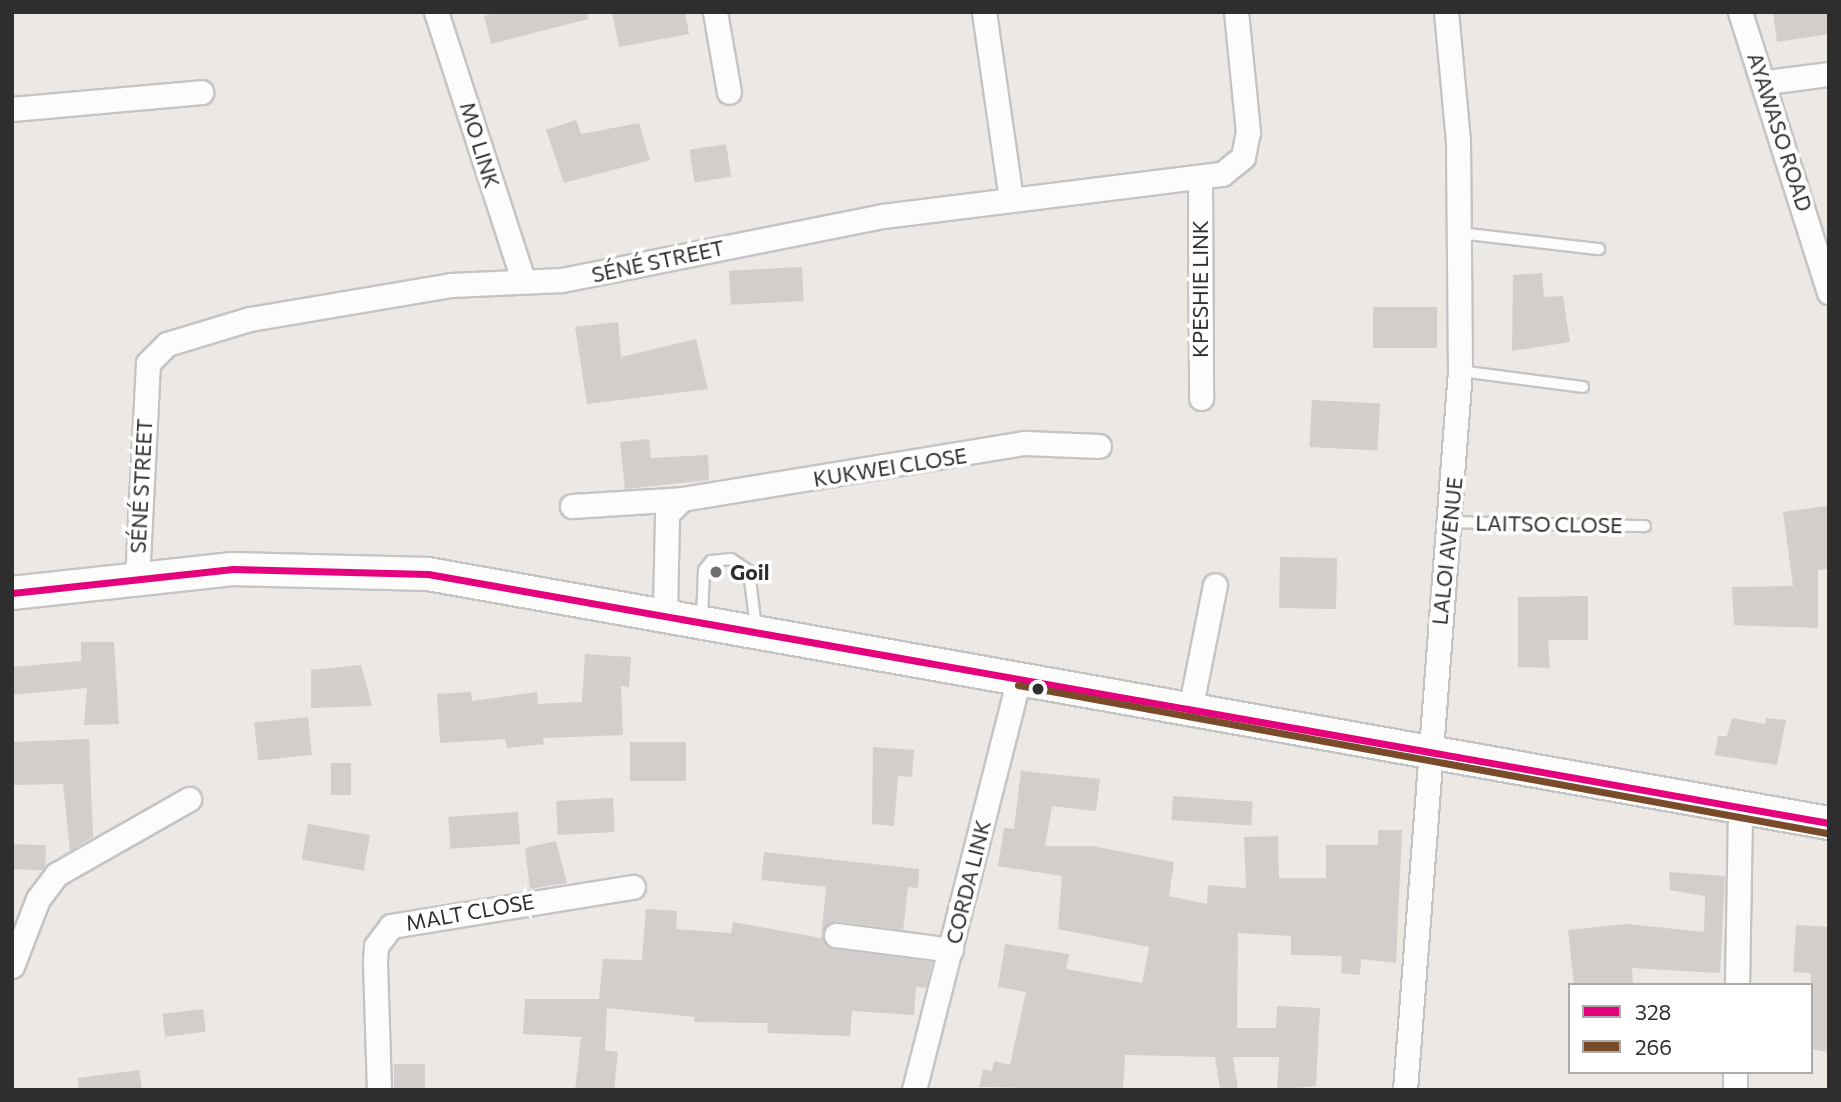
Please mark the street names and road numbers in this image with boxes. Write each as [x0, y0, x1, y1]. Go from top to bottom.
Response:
street label: AYAWASO ROAD [1742, 49, 1818, 215]
street label: MO LINK [455, 99, 505, 191]
street label: KPESHIE LINK [1187, 220, 1213, 358]
street label: SÉNÉ STREET [589, 235, 727, 287]
street label: SÉNÉ STREET [125, 418, 157, 554]
street label: KUKWEI CLOSE [811, 442, 969, 492]
street label: LALOI AVENUE [1427, 476, 1467, 626]
street label: LAITSO CLOSE [1475, 510, 1623, 538]
street label: CORDA LINK [940, 817, 996, 947]
street label: MALT CLOSE [404, 888, 536, 936]

